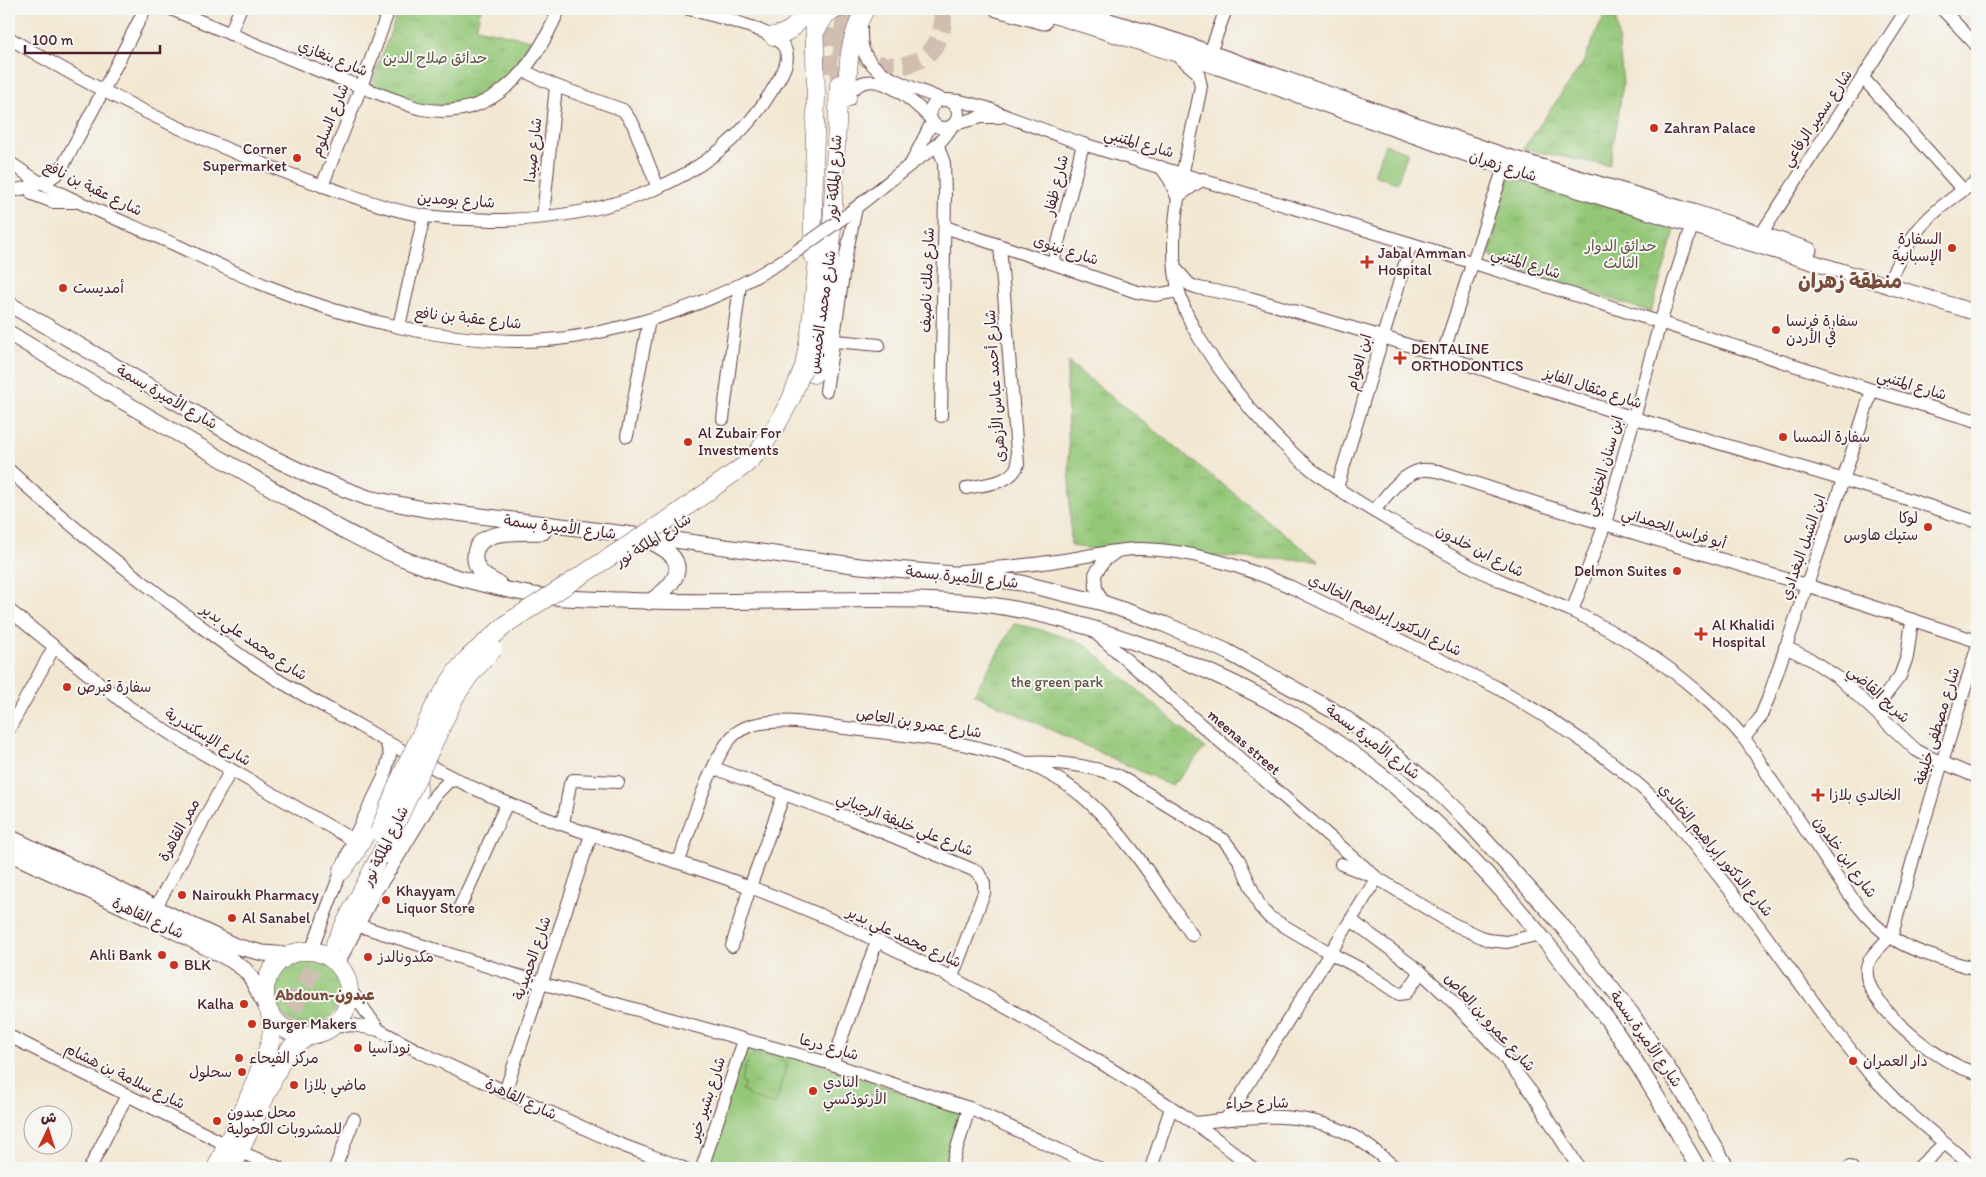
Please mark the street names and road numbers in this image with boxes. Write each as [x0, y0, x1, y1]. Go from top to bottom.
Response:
street label: شارع بنغازي [295, 36, 371, 82]
street label: شارع سمير الرفاعي [1778, 66, 1859, 172]
street label: شارع السلوم [307, 81, 356, 160]
street label: شارع صيدا [521, 117, 546, 183]
street label: شارع المتنبي [1101, 124, 1176, 165]
street label: شارع الملكة نور [823, 134, 846, 223]
street label: شارع زهران [1467, 147, 1539, 186]
street label: شارع ظفار [1040, 153, 1073, 218]
street label: شارع عقبة بن نافع [40, 156, 145, 221]
street label: شارع بومدين [416, 188, 495, 213]
street label: شارع ملك ناصيف [916, 227, 939, 333]
street label: شارع نينوى [1031, 231, 1101, 270]
street label: شارع المتنبي [1488, 243, 1563, 286]
street label: شارع محمد الخميس [804, 249, 841, 375]
street label: شارع عقبة بن نافع [413, 303, 522, 335]
street label: شارع أحمد عباس الأزهرى [980, 309, 1010, 463]
street label: ابن العوام [1342, 332, 1378, 393]
street label: شارع الأميرة بسمة [113, 360, 221, 434]
street label: شارع مثقال الفايز [1539, 363, 1644, 413]
street label: شارع المتنبي [1874, 366, 1949, 408]
street label: ابن سنان الخفاجي [1581, 414, 1631, 519]
street label: ابن الشبل البغدادي [1776, 492, 1831, 603]
street label: أبو فراس الحمداني [1618, 504, 1729, 556]
street label: شارع الملكة نور [611, 509, 695, 572]
street label: شارع الأميرة بسمة [503, 510, 617, 544]
street label: شارع ابن خلدون [1433, 521, 1527, 582]
street label: شارع الأميرة بسمة [905, 561, 1019, 593]
street label: شارع الدكتور إبراهيم الخالدي [1304, 570, 1465, 663]
street label: شارع محمد علي بدير [193, 599, 311, 688]
street label: شريح القاضي [1841, 661, 1914, 730]
street label: شارع مصطفى خليفة [1911, 665, 1964, 787]
street label: شارع الأميرة بسمة [1322, 700, 1424, 784]
street label: شارع الإسكندرية [161, 704, 254, 771]
street label: شارع عمرو بن العاص [855, 704, 983, 743]
street label: meenas street [1204, 705, 1284, 779]
street label: شارع الدكتور إبراهيم الخالدي [1653, 780, 1777, 922]
street label: شارع علي خليفة الرجباني [832, 788, 976, 863]
street label: ممر القاهرة [154, 796, 204, 864]
street label: شارع الملكة نور [357, 803, 413, 890]
street label: شارع ابن خلدون [1809, 813, 1881, 902]
street label: شارع القاهرة [109, 894, 187, 943]
street label: شارع محمد علي بدير [840, 902, 964, 975]
street label: شارع الحميدية [509, 914, 556, 1003]
street label: شارع عمرو بن العاص [1440, 969, 1539, 1076]
street label: شارع الأميرة بسمة [1605, 987, 1687, 1091]
street label: شارع درعا [797, 1030, 861, 1065]
street label: شارع سلامة بن هشام [61, 1039, 188, 1115]
street label: شارع بشير خير [684, 1054, 730, 1146]
street label: شارع القاهرة [482, 1075, 560, 1124]
street label: شارع حراء [1225, 1093, 1289, 1114]

